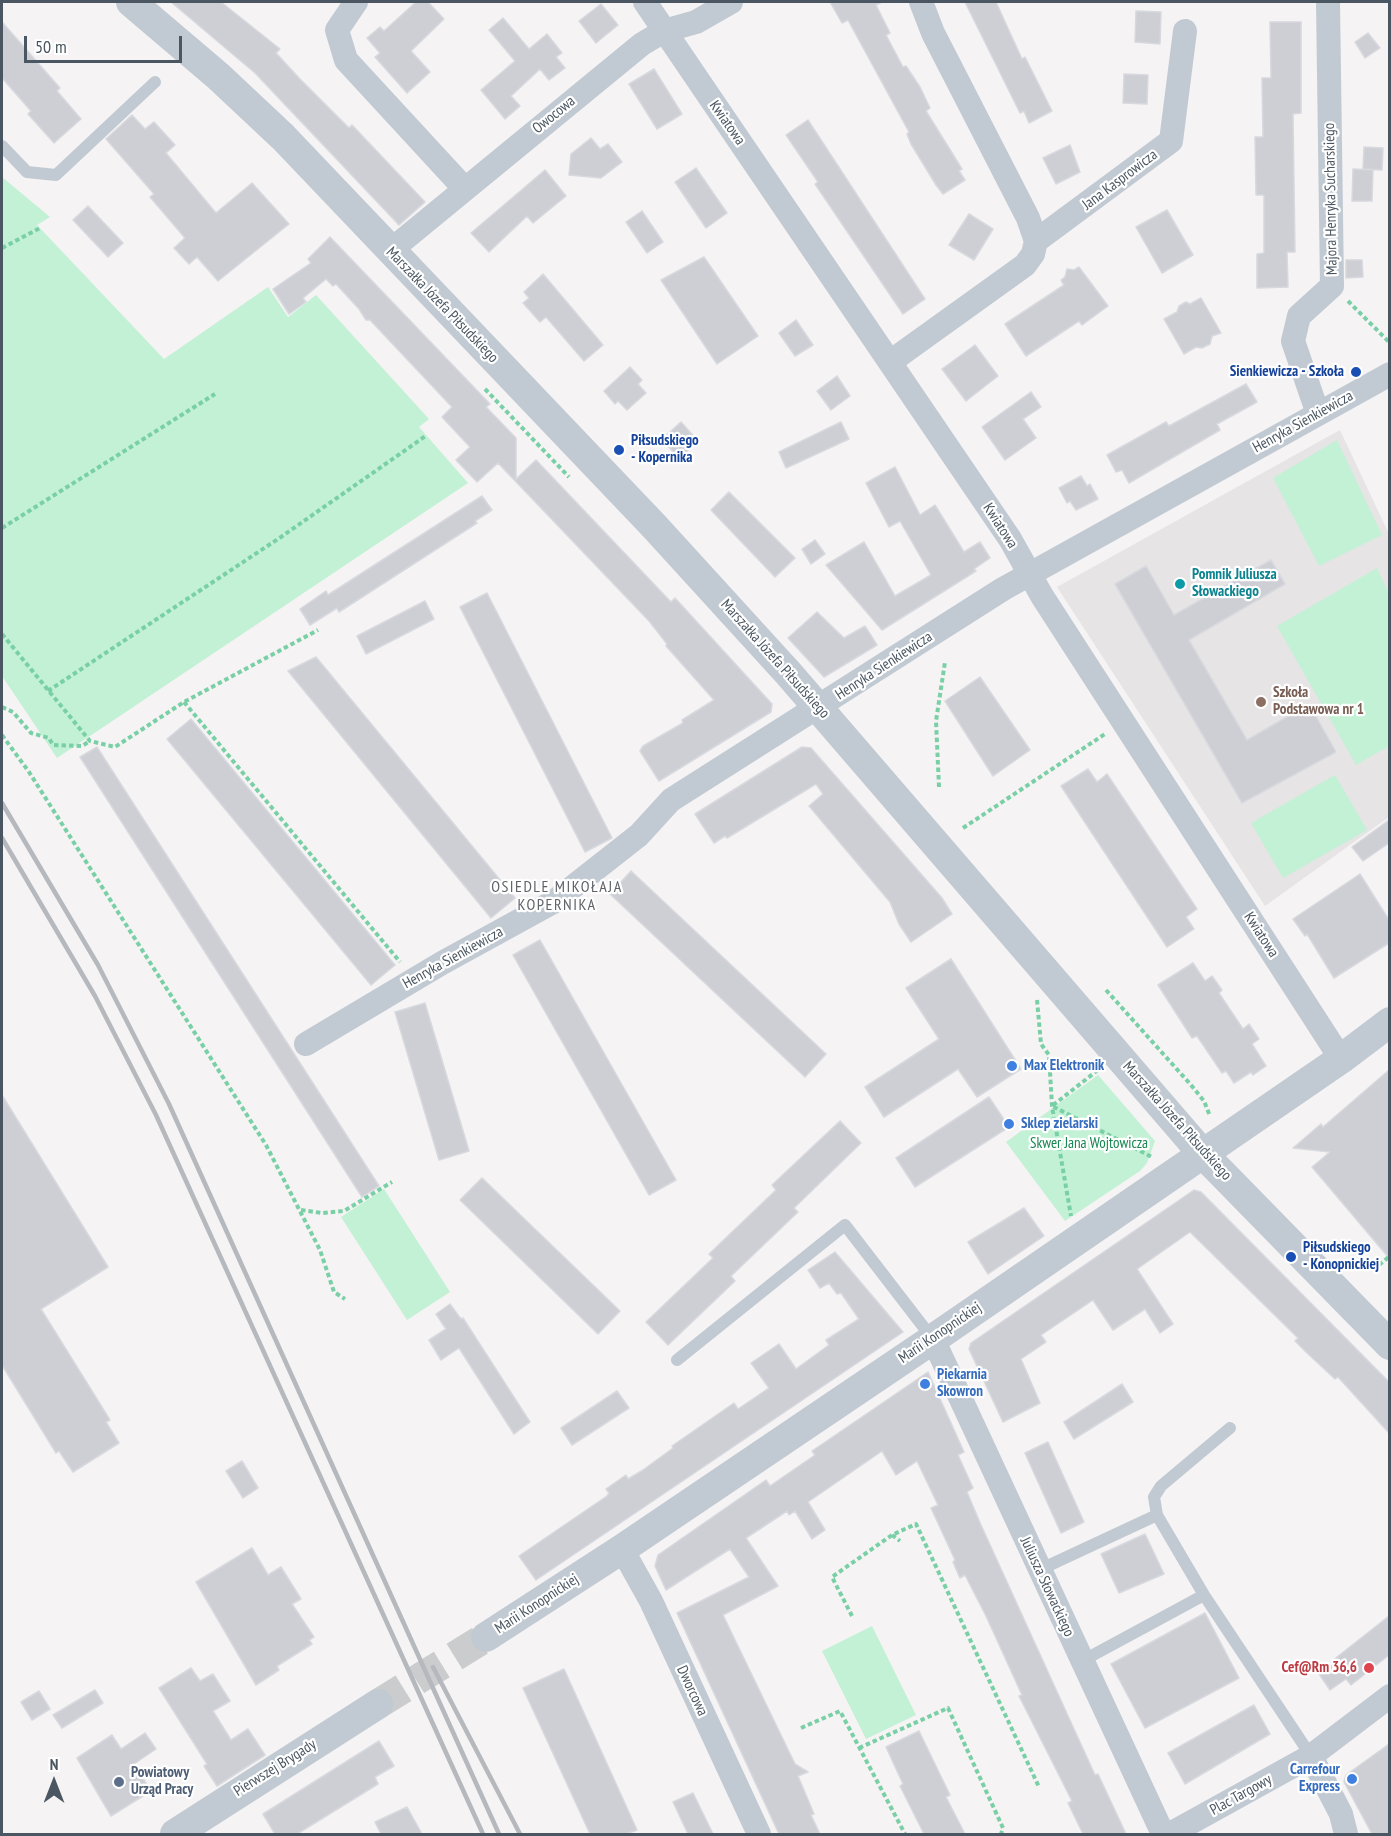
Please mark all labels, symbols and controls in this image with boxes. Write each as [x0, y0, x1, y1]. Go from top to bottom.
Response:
scale bar [27, 24, 184, 62]
text: 50 m [35, 35, 67, 58]
street label: Owocowa [529, 92, 579, 138]
street label: Kwiatowa [705, 97, 749, 149]
street label: Majora Henryka Sucharskiego [1321, 123, 1341, 275]
street label: Jana Kasprowicza [1079, 146, 1161, 214]
street label: Marszałka Józefa Piłsudskiego [382, 243, 502, 367]
place label: Sienkiewicza - Szkoła [1230, 363, 1344, 381]
marker: Sienkiewicza - Szkoła [1349, 365, 1363, 379]
street label: Henryka Sienkiewicza [1250, 387, 1356, 457]
place label: Piłsudskiego - Kopernika [631, 432, 699, 467]
marker: Piłsudskiego - Kopernika [612, 443, 626, 457]
street label: Kwiatowa [979, 500, 1021, 552]
place label: Pomnik Juliusza Słowackiego [1192, 566, 1277, 601]
marker: Pomnik Juliusza Słowackiego [1173, 577, 1187, 591]
street label: Marszałka Józefa Piłsudskiego [717, 596, 833, 722]
street label: Henryka Sienkiewicza [832, 628, 936, 704]
place label: Szkoła Podstawowa nr 1 [1273, 684, 1364, 719]
marker: Szkoła Podstawowa nr 1 [1254, 695, 1268, 709]
district label: OSIEDLE MIKOŁAJA KOPERNIKA [491, 877, 623, 915]
street label: Kwiatowa [1240, 909, 1282, 961]
street label: Henryka Sienkiewicza [400, 923, 506, 993]
place label: Max Elektronik [1024, 1057, 1104, 1075]
street label: Marszałka Józefa Piłsudskiego [1119, 1058, 1235, 1184]
marker: Max Elektronik [1005, 1059, 1019, 1073]
place label: Sklep zielarski [1021, 1115, 1098, 1133]
marker: Sklep zielarski [1002, 1117, 1016, 1131]
park label: Skwer Jana Wojtowicza [1030, 1135, 1148, 1153]
place label: Piłsudskiego - Konopnickiej [1303, 1239, 1379, 1274]
marker: Piłsudskiego - Konopnickiej [1284, 1250, 1298, 1264]
street label: Marii Konopnickiej [895, 1299, 985, 1367]
place label: Piekarnia Skowron [937, 1366, 987, 1401]
marker: Piekarnia Skowron [918, 1377, 932, 1391]
street label: Juliusza Słowackiego [1016, 1534, 1078, 1640]
street label: Marii Konopnickiej [492, 1570, 582, 1638]
place label: Cef@Rm 36,6 [1282, 1659, 1357, 1677]
marker: Cef@Rm 36,6 [1362, 1661, 1376, 1675]
street label: Dworcowa [673, 1663, 711, 1719]
street label: Pierwszej Brygady [231, 1736, 319, 1800]
north arrow [24, 1752, 84, 1812]
text: N [50, 1754, 58, 1774]
place label: Carrefour Express [1290, 1761, 1340, 1796]
place label: Powiatowy Urząd Pracy [131, 1764, 193, 1799]
street label: Plac Targowy [1207, 1771, 1275, 1819]
marker: Carrefour Express [1345, 1772, 1359, 1786]
marker: Powiatowy Urząd Pracy [112, 1775, 126, 1789]

